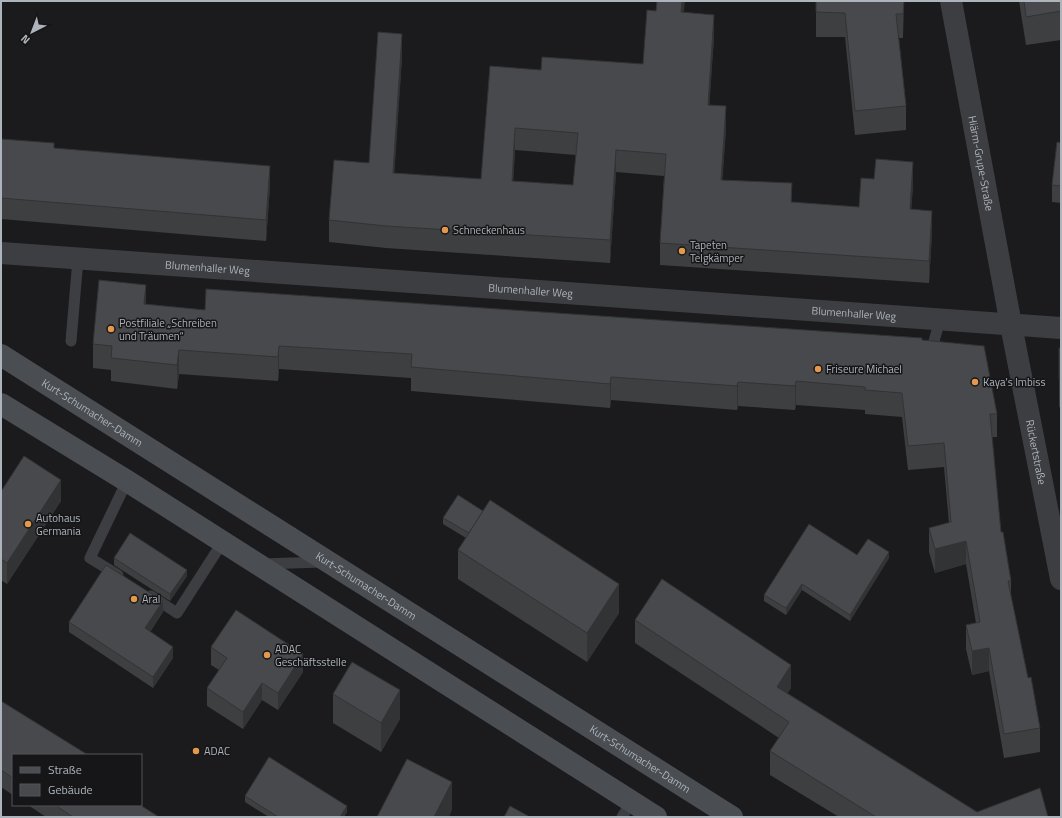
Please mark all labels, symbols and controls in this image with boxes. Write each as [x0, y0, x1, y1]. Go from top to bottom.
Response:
north arrow [12, 12, 52, 52]
text: N [17, 31, 33, 48]
street label: Hiärm-Grupe-Straße [964, 114, 998, 213]
place label: Schneckenhaus [453, 222, 525, 238]
marker: Schneckenhaus [440, 225, 450, 235]
place label: Tapeten Telgkämper [690, 237, 744, 266]
marker: Tapeten Telgkämper [677, 246, 687, 256]
street label: Blumenhaller Weg [165, 257, 251, 279]
street label: Blumenhaller Weg [488, 279, 574, 301]
street label: Blumenhaller Weg [811, 302, 897, 324]
place label: Postfiliale „Schreiben und Träumen“ [119, 315, 217, 344]
marker: Postfiliale „Schreiben und Träumen“ [106, 324, 116, 334]
place label: Friseure Michael [826, 361, 902, 377]
marker: Friseure Michael [813, 364, 823, 374]
place label: Kaya's Imbiss [983, 374, 1046, 390]
street label: Kurt-Schumacher-Damm [39, 375, 146, 451]
marker: Kaya's Imbiss [970, 377, 980, 387]
street label: Rückertstraße [1022, 418, 1050, 486]
place label: Autohaus Germania [36, 510, 81, 539]
marker: Autohaus Germania [23, 519, 33, 529]
street label: Kurt-Schumacher-Damm [313, 548, 420, 624]
place label: Aral [142, 591, 160, 607]
marker: Aral [129, 594, 139, 604]
place label: ADAC Geschäftsstelle [275, 641, 347, 670]
marker: ADAC Geschäftsstelle [262, 650, 272, 660]
street label: Kurt-Schumacher-Damm [586, 721, 694, 797]
place label: ADAC [204, 743, 230, 759]
marker: ADAC [191, 746, 201, 756]
legend [12, 754, 142, 806]
text: Straße [48, 760, 82, 779]
text: Gebäude [48, 780, 93, 799]

